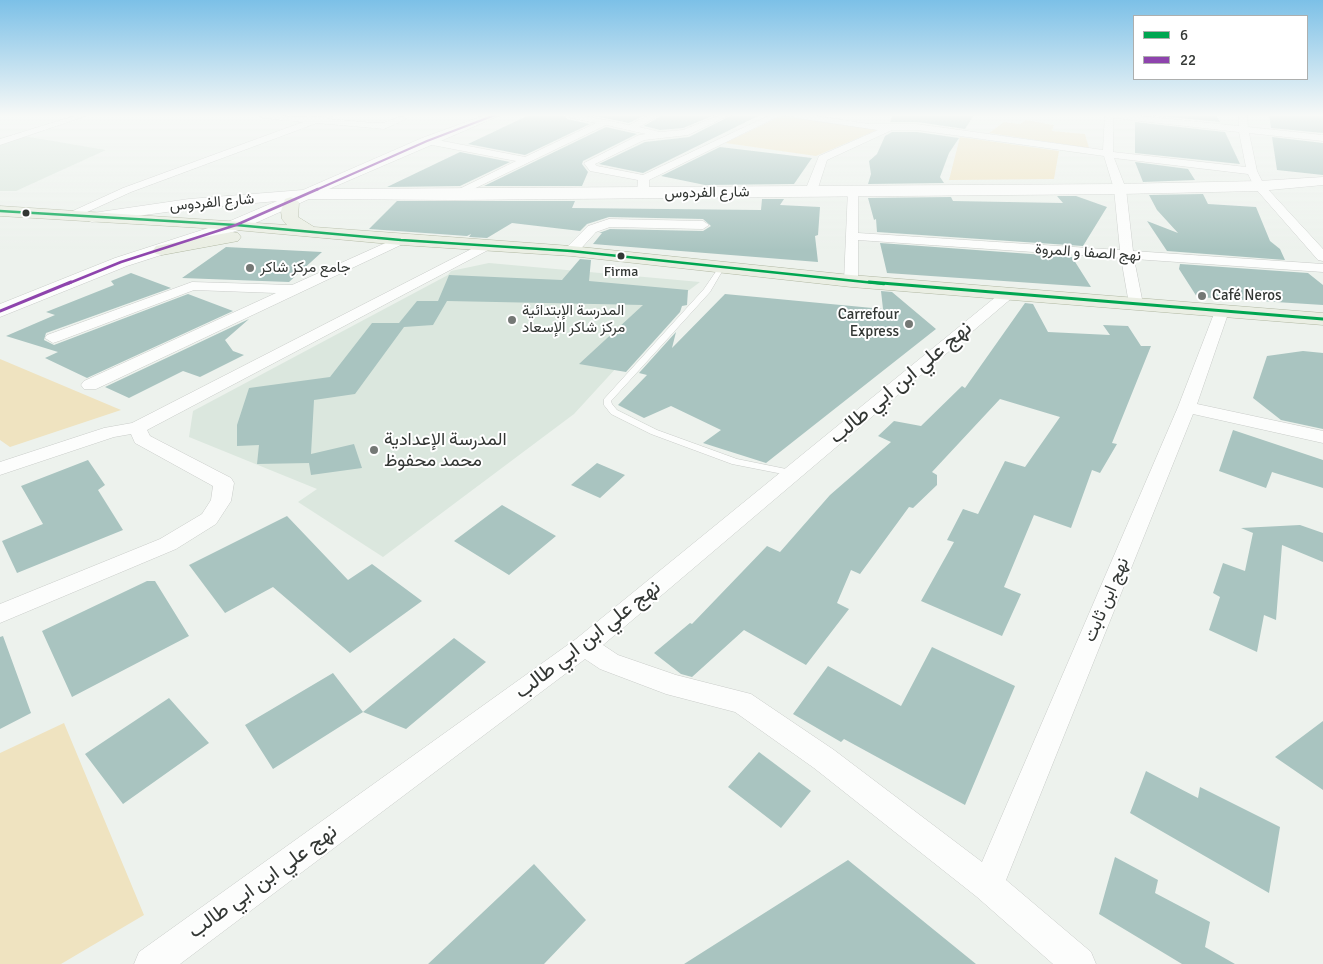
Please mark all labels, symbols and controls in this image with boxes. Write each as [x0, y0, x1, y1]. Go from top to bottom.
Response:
legend [1133, 15, 1308, 80]
text: 6 [1180, 26, 1188, 44]
text: 22 [1180, 51, 1196, 69]
street label: شارع الفردوس [664, 183, 750, 203]
street label: شارع الفردوس [169, 190, 255, 216]
unlabelled marker [21, 208, 31, 218]
street label: نهج الصفا و المروة [1034, 240, 1142, 266]
marker: Firma [616, 251, 626, 261]
place label: جامع مركز شاكر [260, 259, 351, 277]
marker: جامع مركز شاكر [244, 262, 256, 274]
place label: Firma [604, 264, 638, 280]
place label: Café Neros [1212, 287, 1282, 305]
marker: Café Neros [1196, 290, 1208, 302]
place label: المدرسة الإبتدائية مركز شاكر الإسعاد [522, 302, 625, 337]
place label: Carrefour Express [838, 306, 899, 341]
marker: المدرسة الإبتدائية مركز شاكر الإسعاد [506, 314, 518, 326]
street label: نهج علي ابن ابي طالب [825, 316, 977, 450]
marker: Carrefour Express [903, 318, 915, 330]
place label: المدرسة الإعدادية محمد محفوظ [384, 429, 507, 472]
marker: المدرسة الإعدادية محمد محفوظ [368, 444, 380, 456]
street label: نهج ابن ثابت [1080, 555, 1134, 645]
street label: نهج علي ابن ابي طالب [510, 575, 666, 705]
street label: نهج علي ابن ابي طالب [184, 819, 342, 945]

